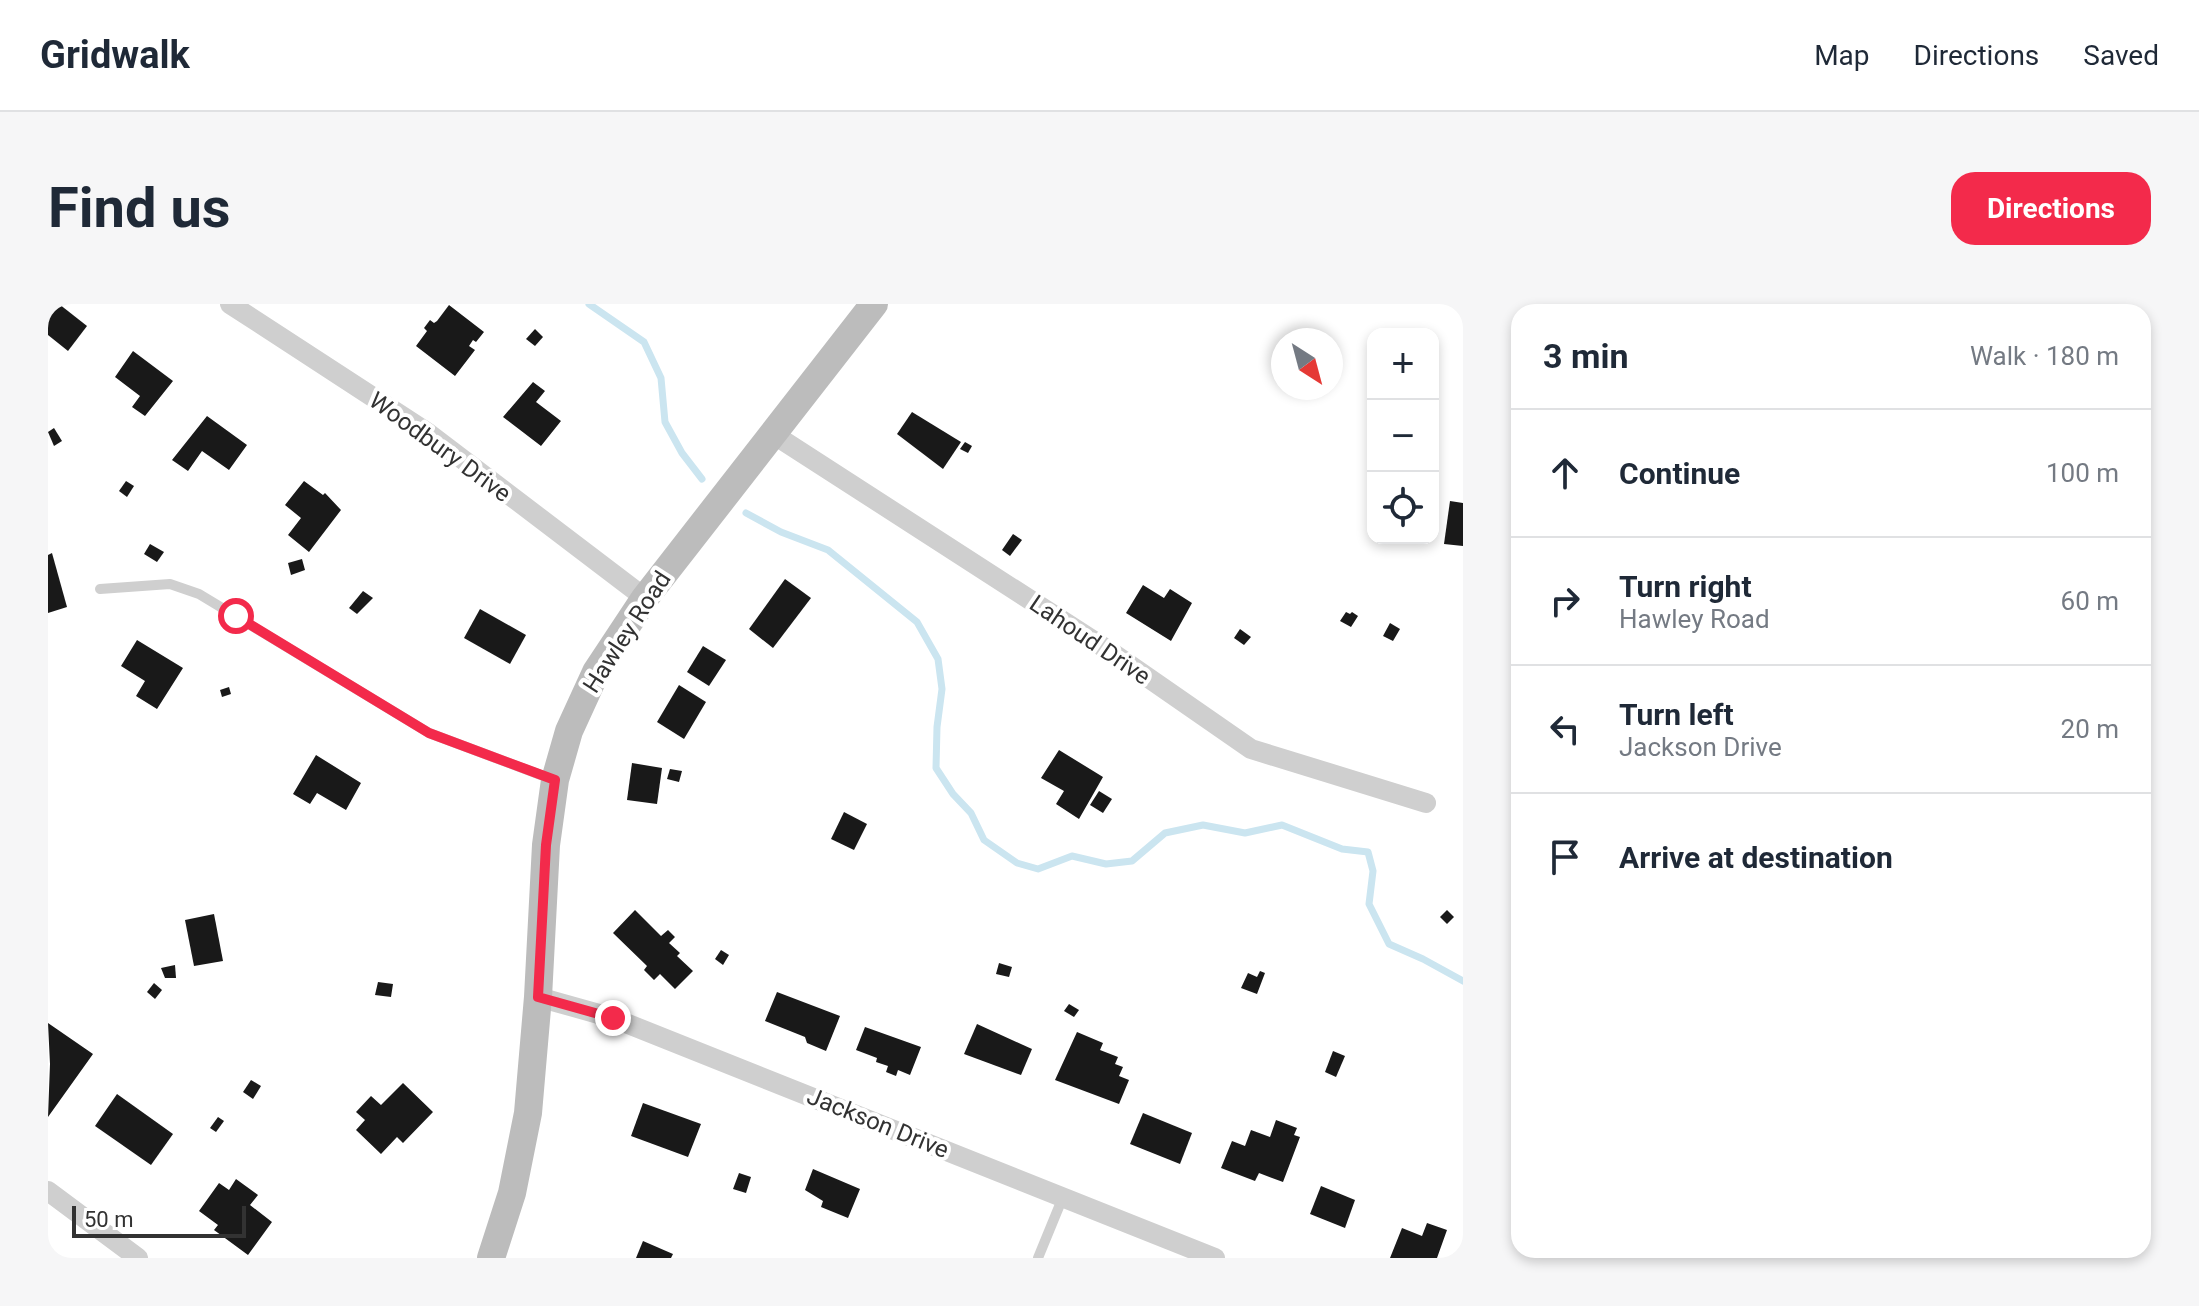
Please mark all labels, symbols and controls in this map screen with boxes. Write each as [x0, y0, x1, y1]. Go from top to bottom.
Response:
text: Gridwalk [40, 33, 190, 77]
text: Map [1814, 39, 1870, 72]
text: Directions [1914, 39, 2039, 72]
text: Saved [2083, 39, 2159, 72]
button: Directions [1951, 172, 2151, 245]
text: Find us [48, 175, 231, 241]
north arrow [1271, 328, 1343, 400]
map controls [1367, 328, 1439, 544]
button: + [1367, 328, 1439, 400]
text: 3 min [1543, 336, 1628, 376]
text: Walk · 180 m [1970, 341, 2119, 371]
street label: Woodbury Drive [364, 386, 516, 508]
button: − [1367, 400, 1439, 472]
icon: ahead [1543, 451, 1587, 495]
text: Continue [1619, 456, 1740, 491]
text: 100 m [2046, 458, 2119, 488]
button: locate [1367, 472, 1439, 544]
street label: Hawley Road [577, 566, 677, 698]
text: Turn right [1619, 569, 1752, 604]
icon: right [1543, 579, 1587, 623]
text: 60 m [2061, 586, 2119, 616]
street label: Lahoud Drive [1024, 589, 1156, 691]
route start [218, 598, 254, 634]
text: Hawley Road [1619, 604, 1770, 634]
text: Turn left [1619, 697, 1734, 732]
icon: left [1543, 707, 1587, 751]
text: 20 m [2061, 714, 2119, 744]
text: Jackson Drive [1619, 732, 1782, 762]
icon: arrive [1543, 835, 1587, 879]
text: Arrive at destination [1619, 840, 1893, 875]
route end [595, 1000, 631, 1036]
street label: Jackson Drive [803, 1082, 953, 1164]
scale bar [72, 1202, 246, 1238]
text: 50 m [84, 1207, 133, 1232]

